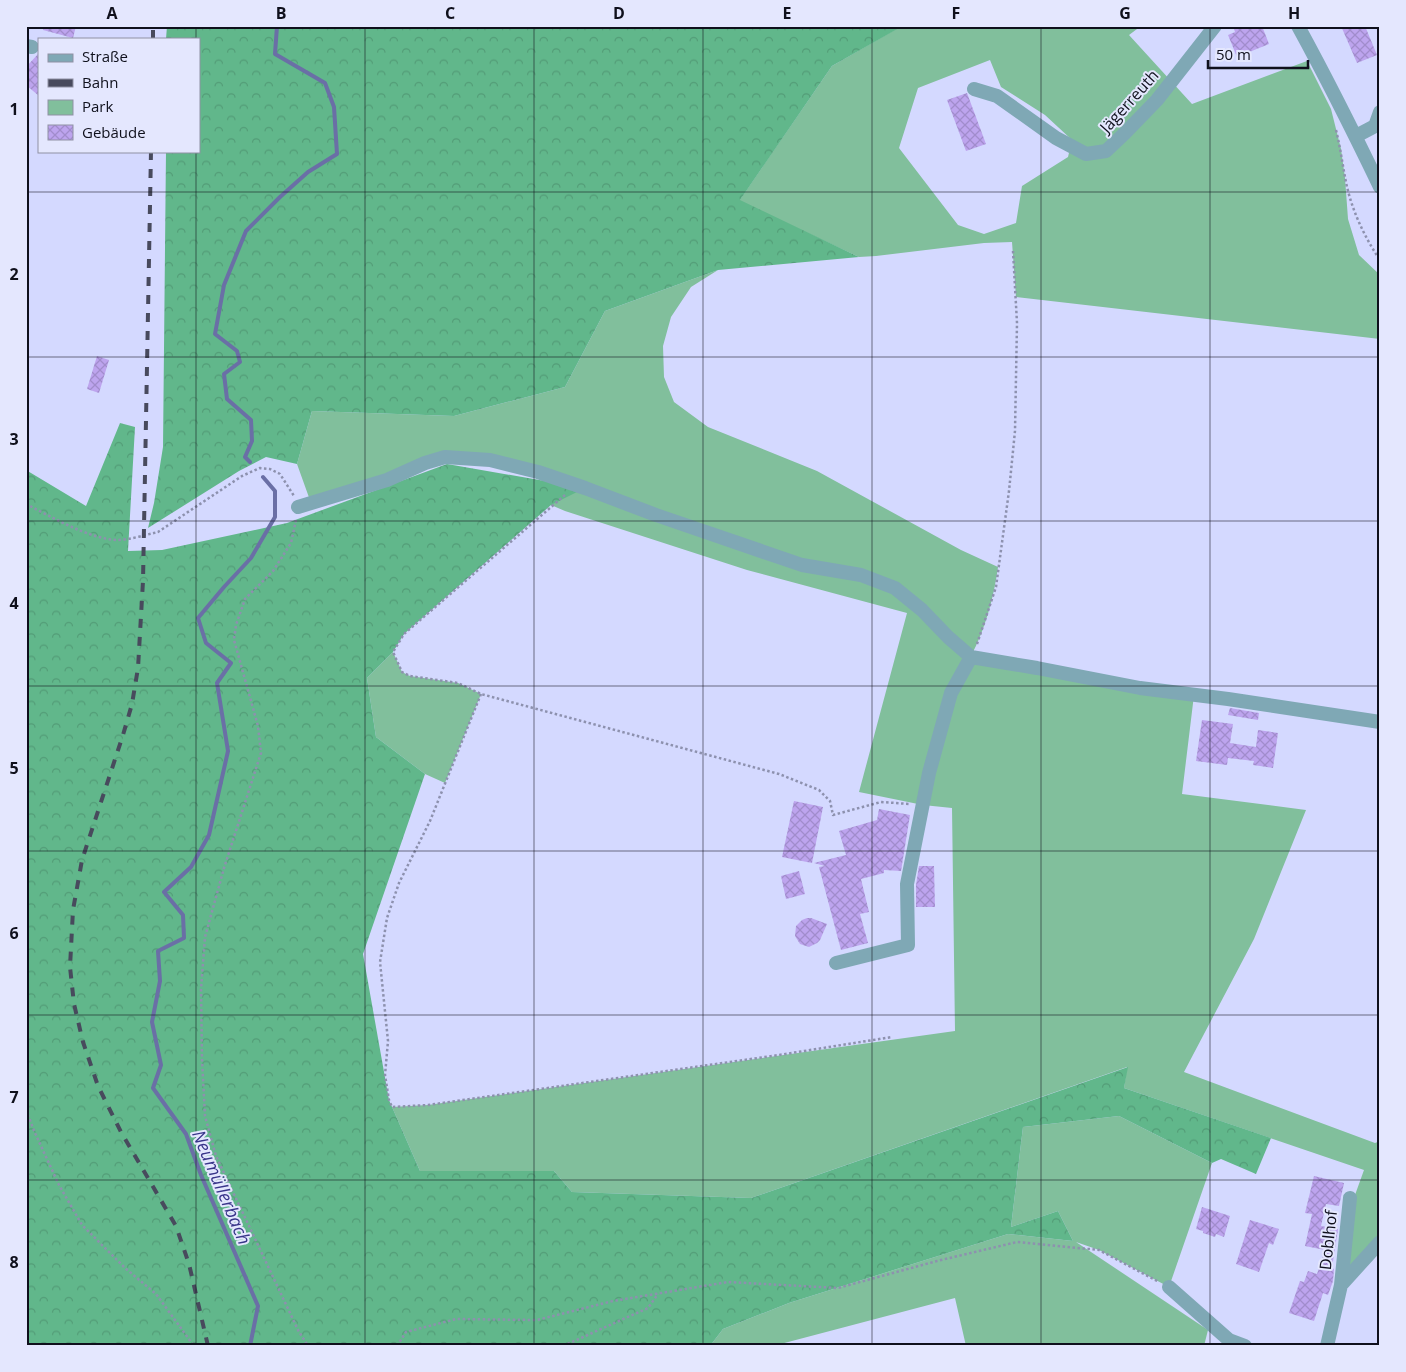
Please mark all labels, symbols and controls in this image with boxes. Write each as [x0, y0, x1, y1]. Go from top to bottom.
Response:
text: A [106, 2, 118, 24]
text: B [276, 2, 286, 24]
text: C [445, 2, 455, 24]
text: D [613, 2, 625, 24]
text: E [783, 2, 792, 24]
text: F [952, 2, 960, 24]
text: G [1119, 2, 1131, 24]
text: H [1288, 2, 1300, 24]
legend [38, 38, 200, 152]
scale bar [1208, 38, 1308, 70]
text: 50 m [1216, 44, 1251, 64]
text: Straße [82, 46, 128, 66]
street label: Jägerreuth [1093, 65, 1163, 139]
text: Bahn [82, 72, 118, 92]
text: Park [82, 96, 113, 116]
text: 1 [9, 98, 19, 120]
text: Gebäude [82, 122, 146, 142]
text: 2 [9, 263, 19, 285]
text: 3 [9, 428, 19, 450]
text: 4 [9, 592, 19, 614]
text: 5 [9, 757, 19, 779]
text: 6 [9, 922, 19, 944]
text: 7 [9, 1086, 19, 1108]
water label: Neumüllerbach [187, 1126, 257, 1248]
street label: Doblhof [1314, 1207, 1342, 1271]
text: 8 [9, 1251, 19, 1273]

